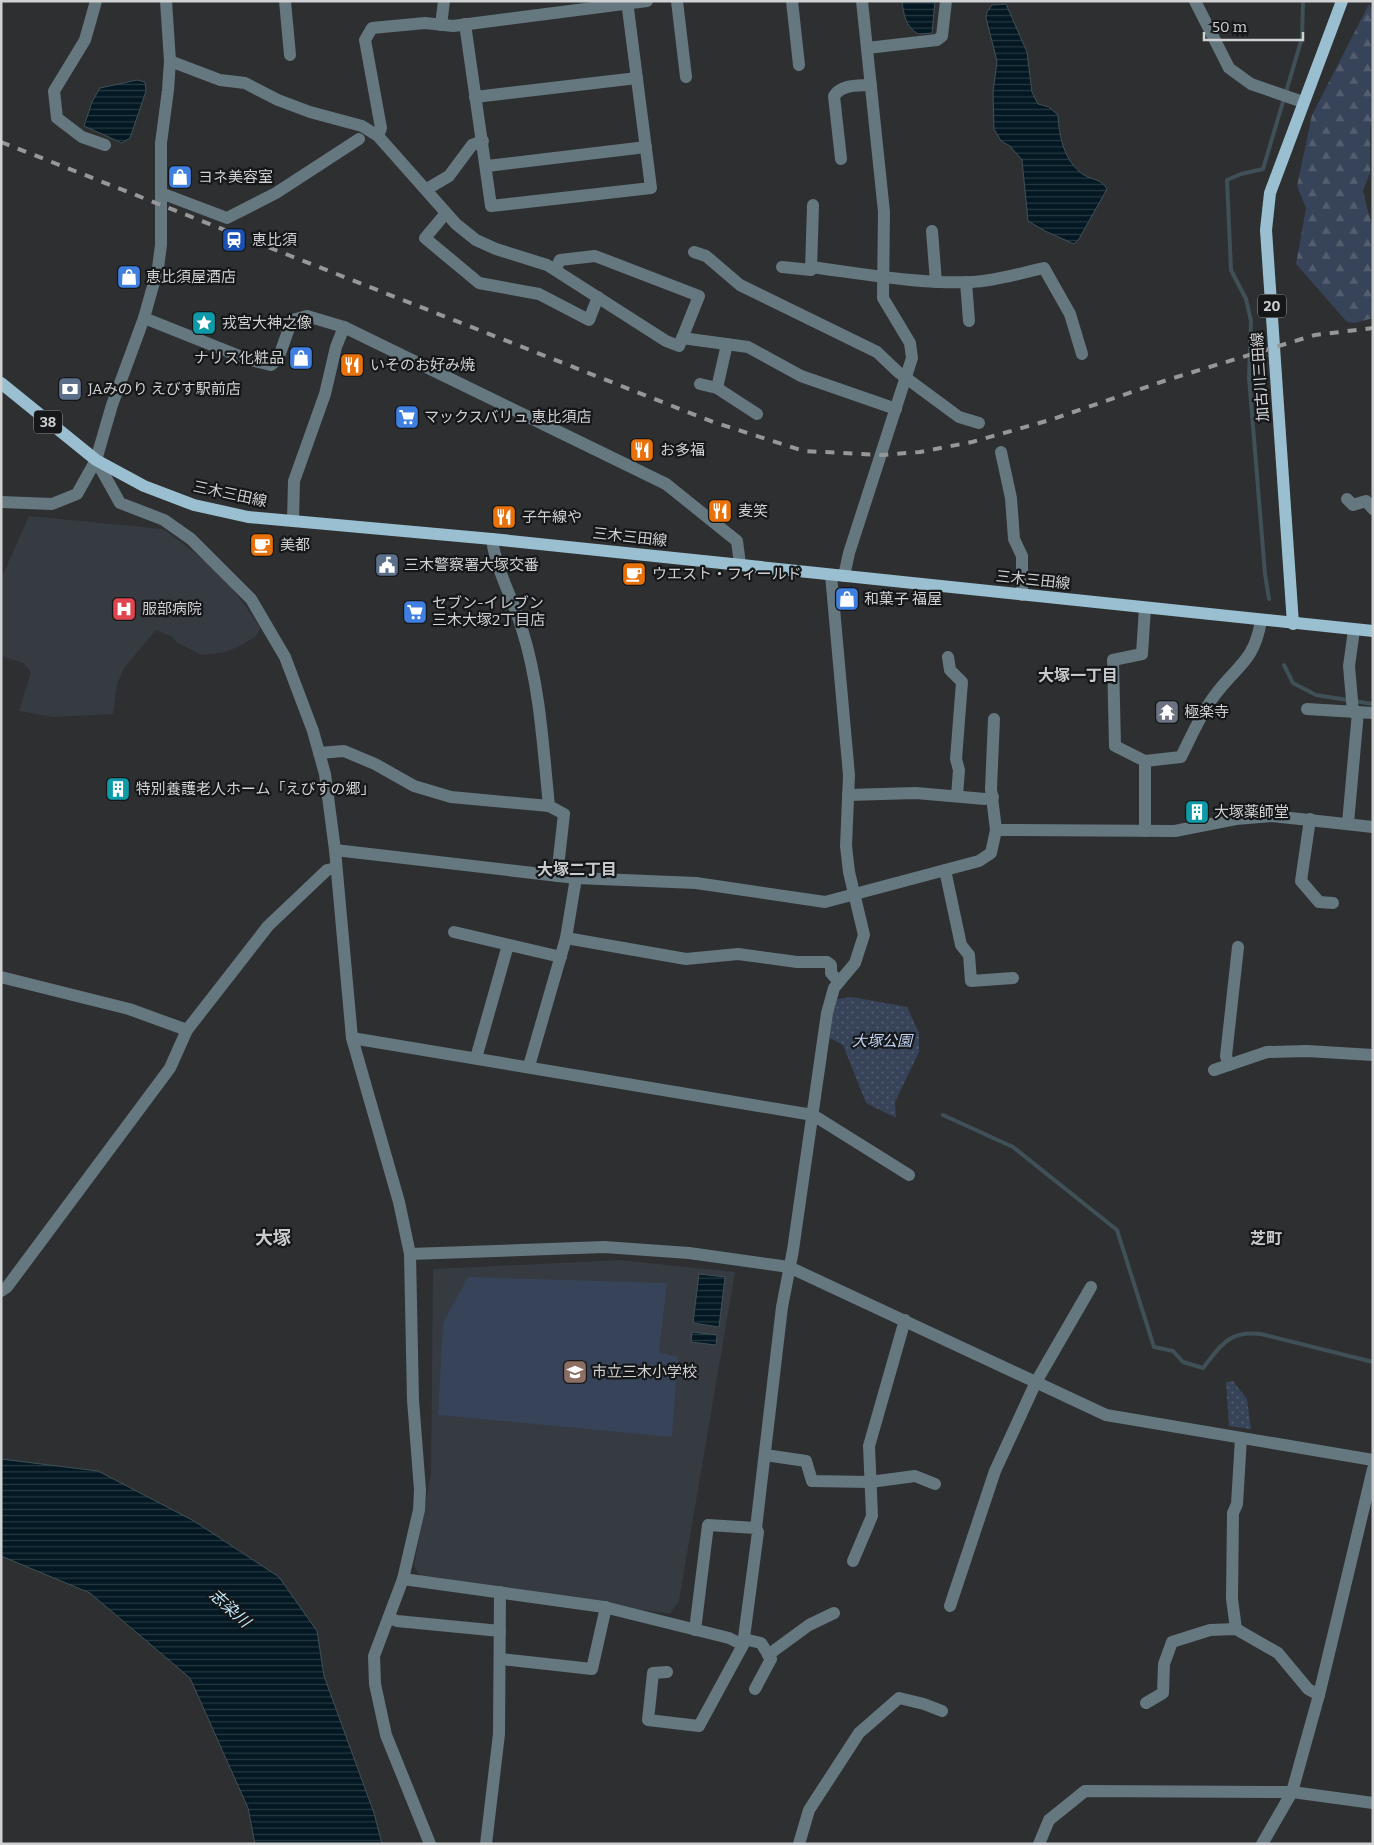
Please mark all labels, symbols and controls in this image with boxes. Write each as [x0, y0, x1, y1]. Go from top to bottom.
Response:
scale bar [1204, 10, 1303, 42]
text: 50 m [1212, 18, 1248, 36]
shop icon: ヨネ美容室 [167, 164, 193, 190]
place label: ヨネ美容室 [198, 168, 273, 186]
station icon: 恵比須 [221, 227, 247, 253]
place label: 恵比須 [252, 231, 297, 249]
shop icon: 恵比須屋酒店 [116, 264, 142, 290]
place label: 恵比須屋酒店 [146, 268, 236, 286]
road number: 20 [1258, 294, 1286, 318]
place icon: 戎宮大神之像 [191, 310, 217, 336]
place label: 戎宮大神之像 [222, 314, 312, 332]
street label: 加古川三田線 [1248, 331, 1272, 423]
shop icon: ナリス化粧品 [288, 345, 314, 371]
place label: ナリス化粧品 [194, 349, 284, 367]
restaurant icon: いそのお好み焼 [339, 352, 365, 378]
place label: いそのお好み焼 [370, 356, 475, 374]
bank icon: JAみのり えびす駅前店 [57, 376, 83, 402]
place label: JAみのり えびす駅前店 [87, 380, 241, 398]
supermarket icon: マックスバリュ 恵比須店 [394, 404, 420, 430]
place label: マックスバリュ 恵比須店 [424, 408, 592, 426]
road number: 38 [34, 411, 62, 434]
restaurant icon: お多福 [629, 437, 655, 463]
place label: お多福 [660, 441, 705, 459]
street label: 三木三田線 [191, 477, 269, 511]
restaurant icon: 麦笑 [707, 498, 733, 524]
place label: 麦笑 [738, 502, 768, 520]
restaurant icon: 子午線や [491, 504, 517, 530]
place label: 子午線や [522, 508, 582, 526]
street label: 三木三田線 [592, 524, 668, 550]
cafe icon: 美都 [249, 532, 275, 558]
place label: 美都 [280, 536, 310, 554]
public building icon: 三木警察署大塚交番 [374, 552, 400, 578]
place label: 三木警察署大塚交番 [404, 556, 539, 574]
cafe icon: ウエスト・フィールド [621, 561, 647, 587]
place label: ウエスト・フィールド [652, 565, 802, 583]
street label: 三木三田線 [995, 567, 1071, 593]
shop icon: 和菓子 福屋 [834, 586, 860, 612]
place label: 和菓子 福屋 [864, 590, 942, 608]
place label: セブン-イレブン 三木大塚2丁目店 [432, 594, 545, 629]
hospital icon: 服部病院 [111, 596, 137, 622]
supermarket icon: セブン-イレブン 三木大塚2丁目店 [402, 599, 428, 625]
place label: 服部病院 [142, 600, 202, 618]
district label: 大塚一丁目 [1038, 666, 1118, 685]
temple icon: 極楽寺 [1154, 699, 1180, 725]
place label: 極楽寺 [1184, 703, 1229, 721]
building icon: 特別養護老人ホーム「えびすの郷」 [105, 776, 131, 802]
place label: 特別養護老人ホーム「えびすの郷」 [136, 780, 376, 798]
building icon: 大塚薬師堂 [1184, 799, 1210, 825]
place label: 大塚薬師堂 [1214, 803, 1289, 821]
district label: 大塚二丁目 [537, 860, 617, 879]
park label: 大塚公園 [852, 1032, 914, 1050]
district label: 大塚 [255, 1227, 291, 1249]
district label: 芝町 [1250, 1229, 1282, 1248]
school or university icon: 市立三木小学校 [562, 1359, 588, 1385]
place label: 市立三木小学校 [592, 1363, 697, 1381]
water label: 志染川 [206, 1585, 256, 1632]

